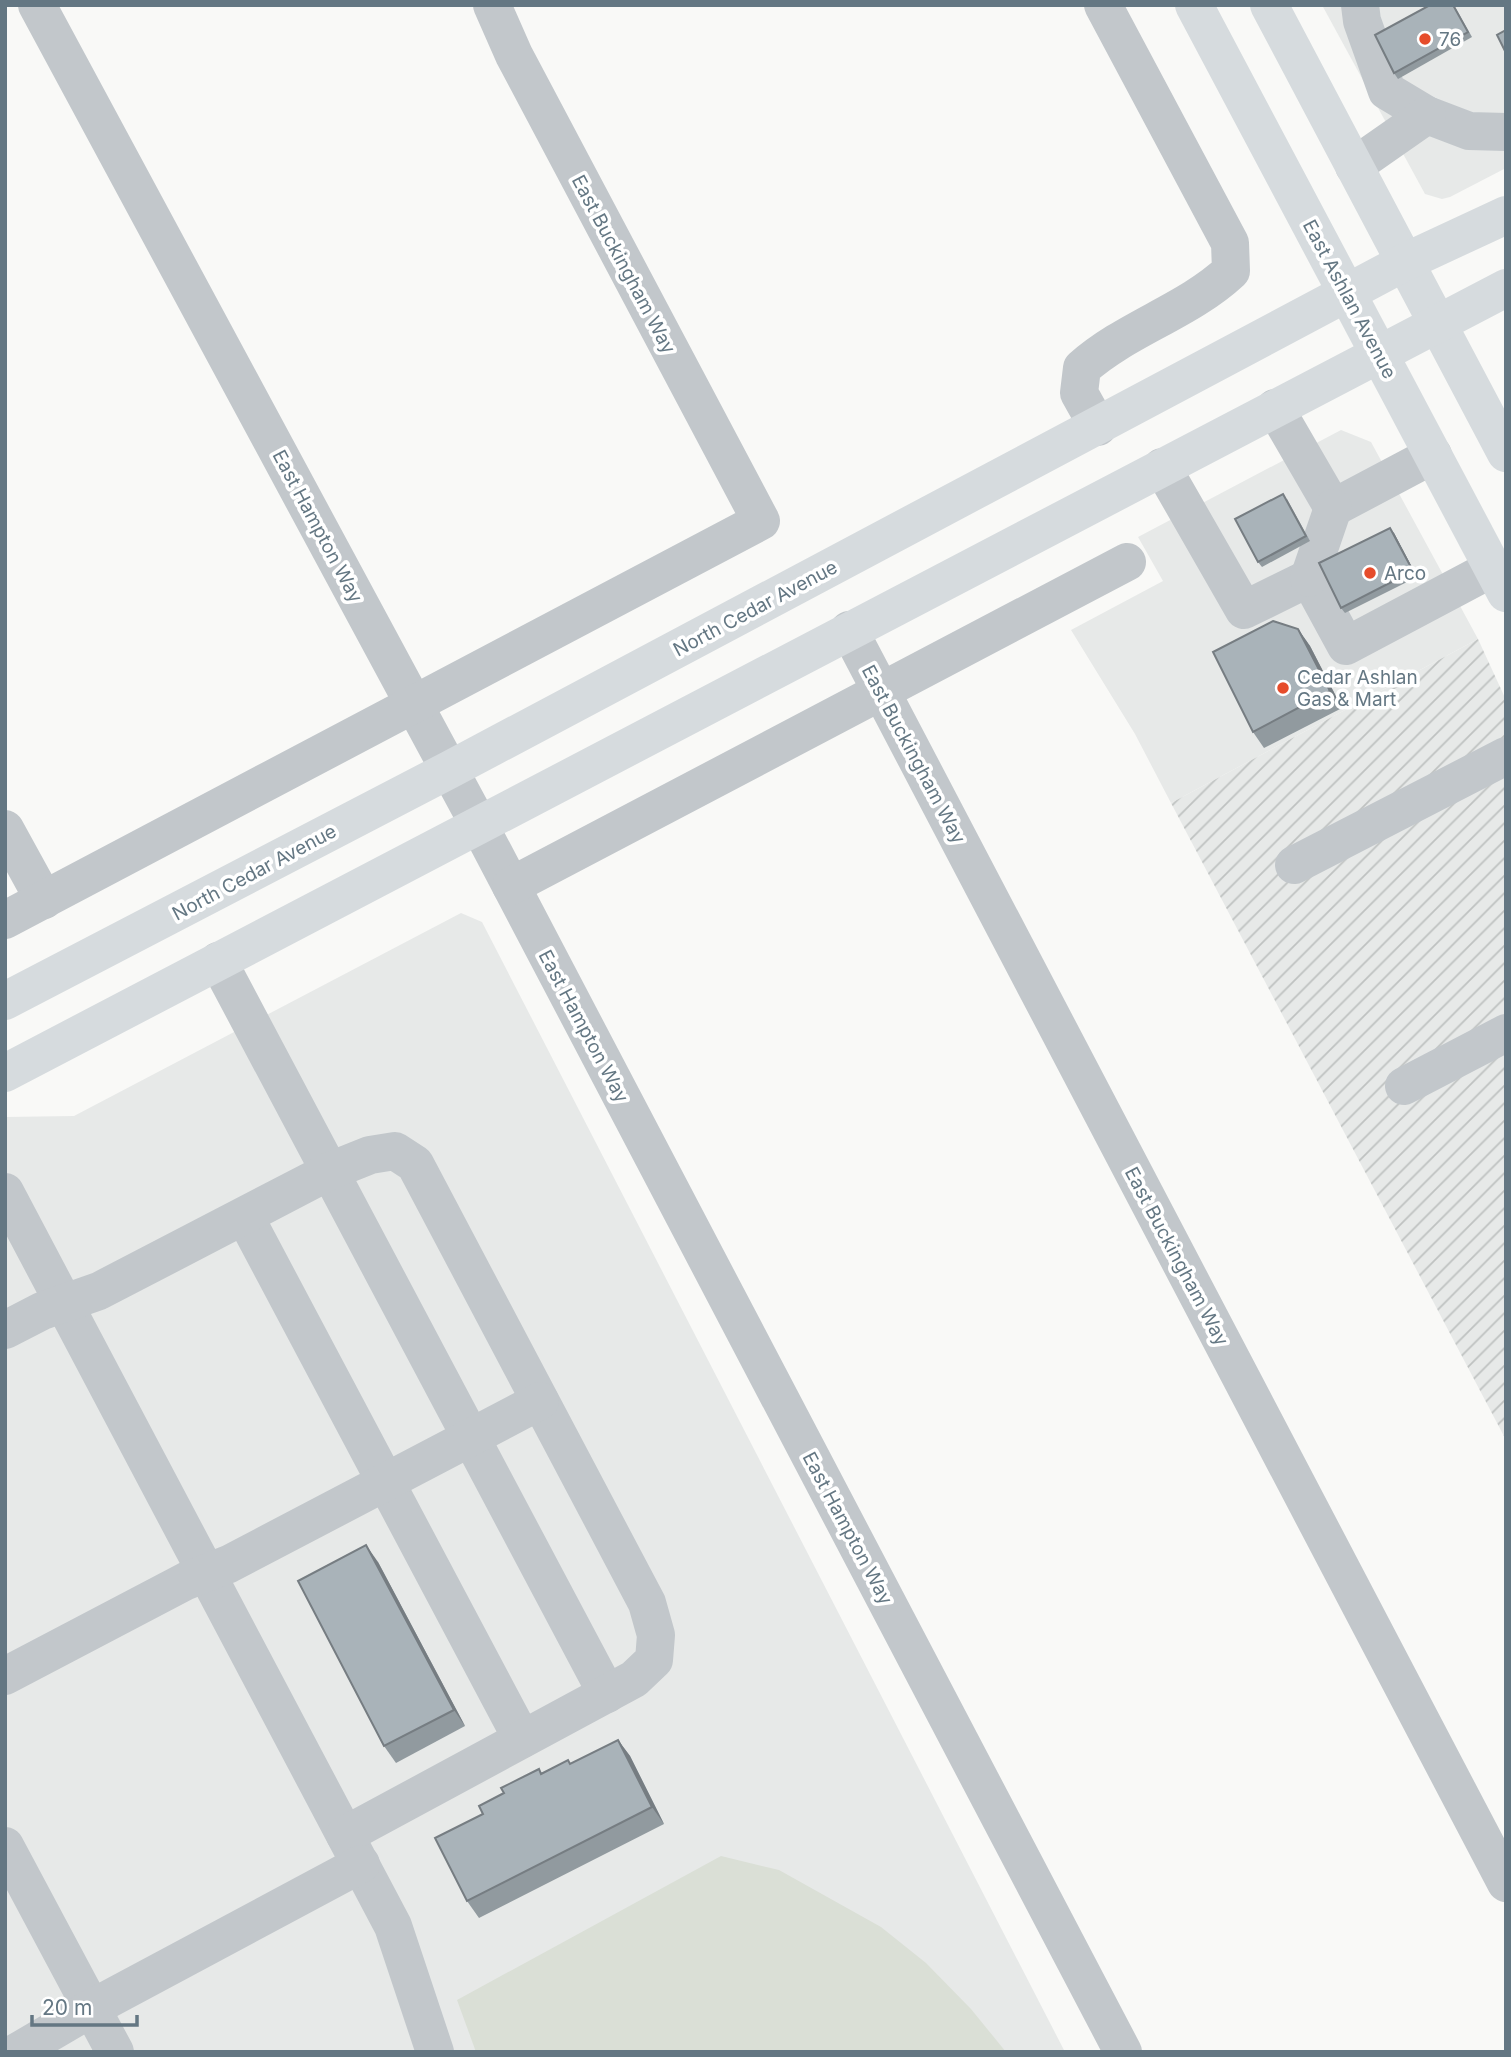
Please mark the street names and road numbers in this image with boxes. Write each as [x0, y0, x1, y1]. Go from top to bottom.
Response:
street label: East Buckingham Way [567, 171, 681, 358]
street label: East Ashlan Avenue [1298, 216, 1401, 383]
street label: East Hampton Way [268, 446, 368, 607]
street label: North Cedar Avenue [669, 555, 841, 661]
street label: East Buckingham Way [857, 661, 971, 848]
street label: North Cedar Avenue [168, 819, 340, 925]
street label: East Hampton Way [534, 946, 634, 1107]
street label: East Buckingham Way [1120, 1163, 1234, 1350]
street label: East Hampton Way [798, 1448, 898, 1609]

